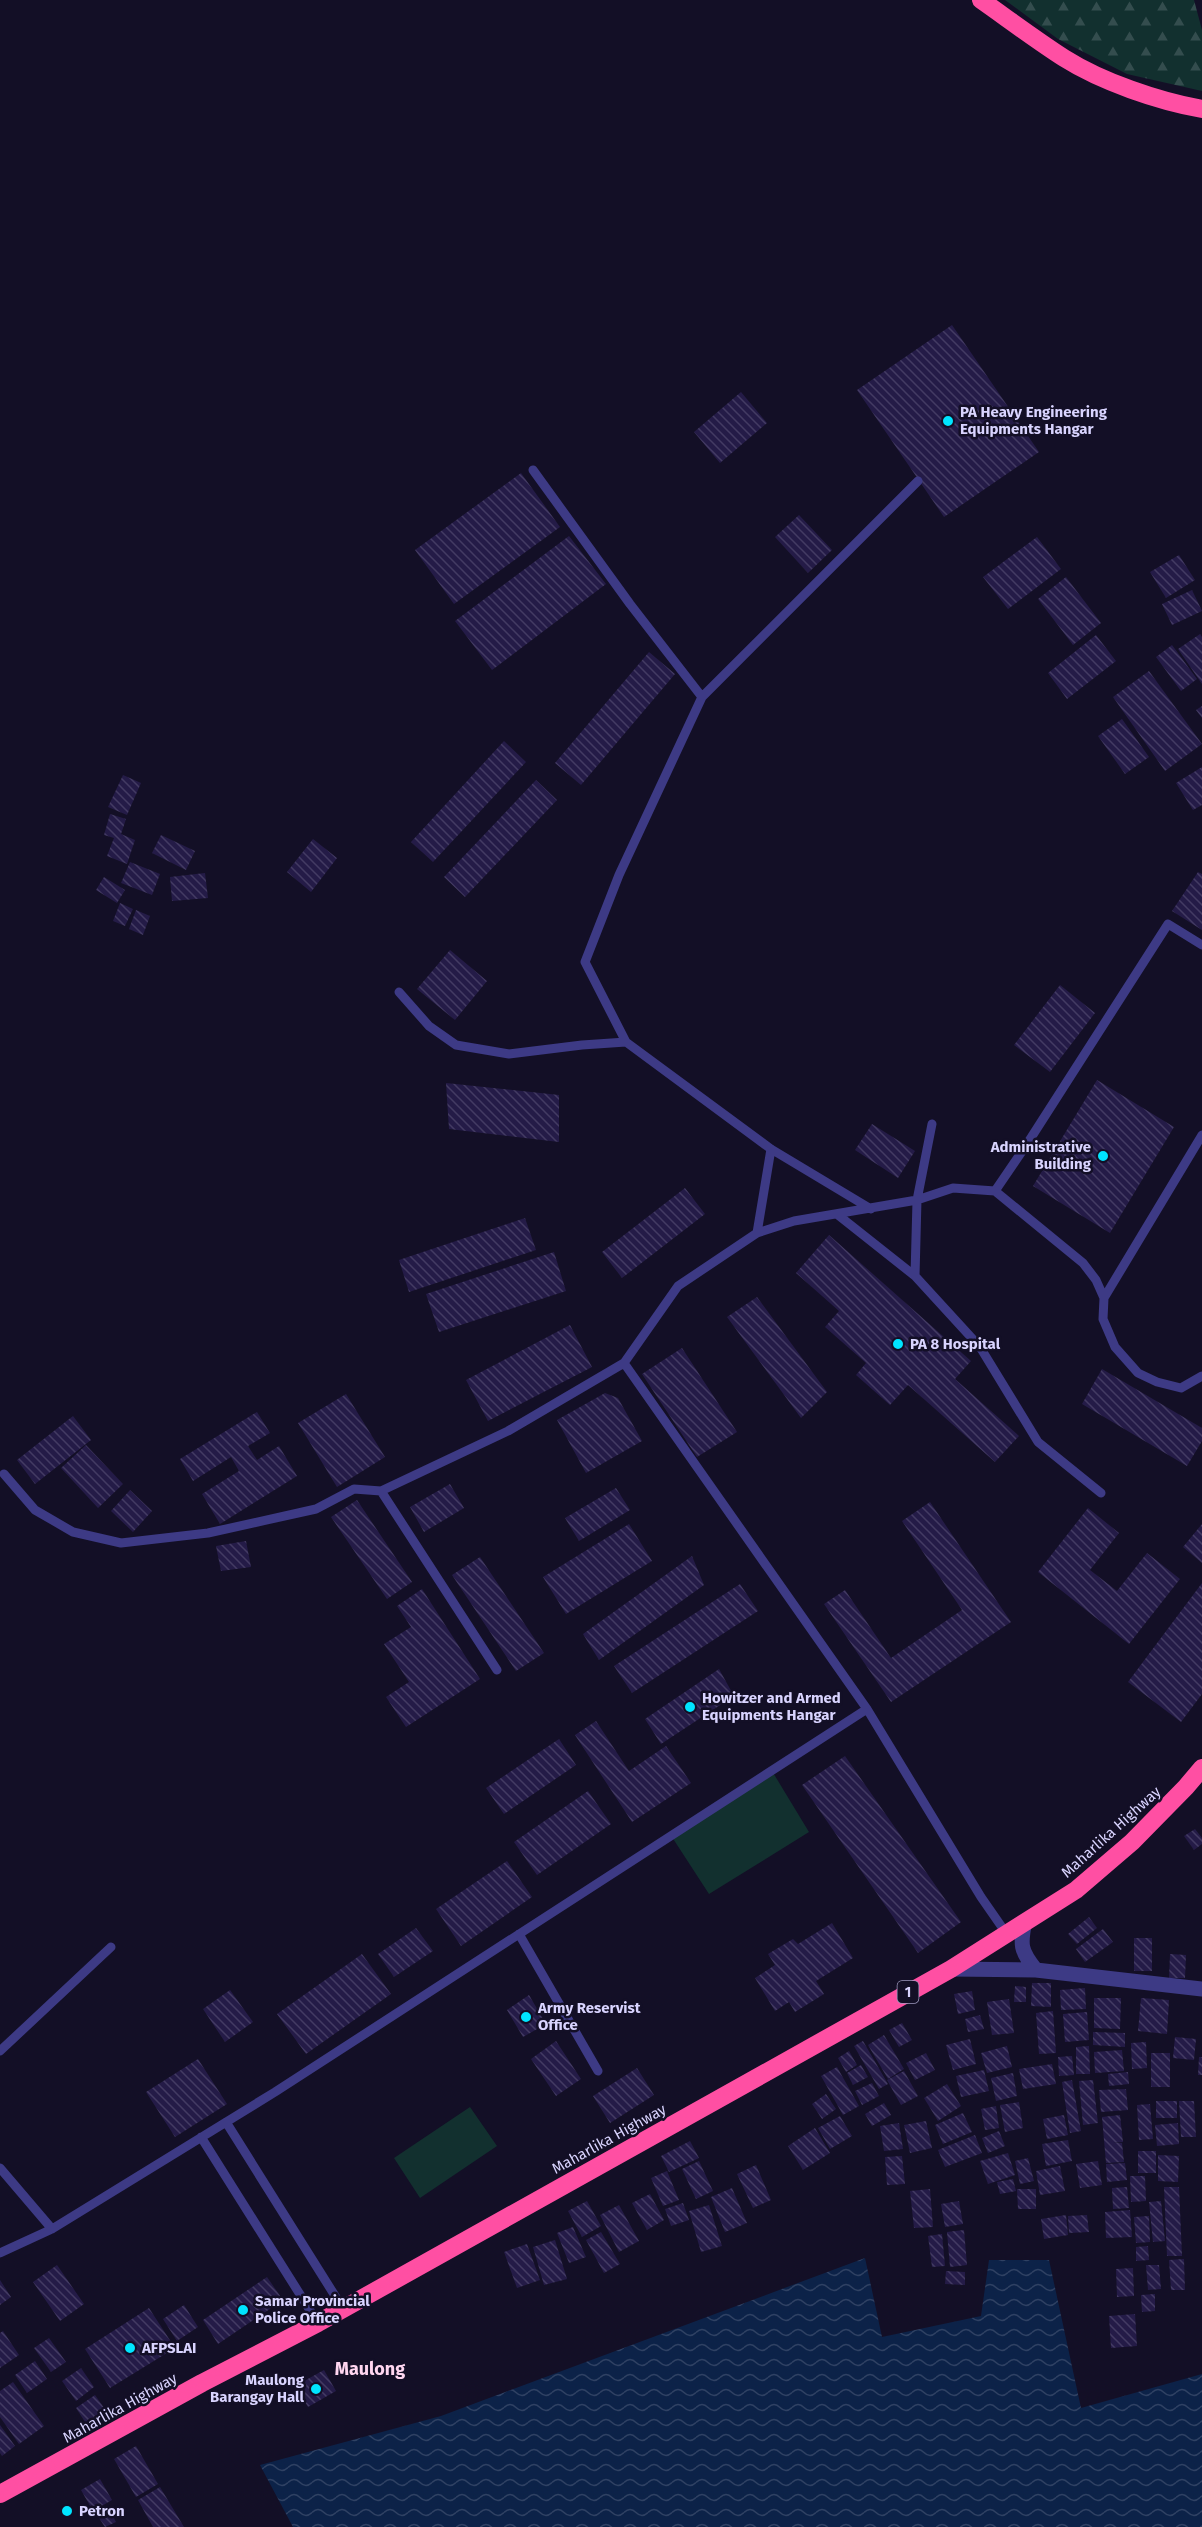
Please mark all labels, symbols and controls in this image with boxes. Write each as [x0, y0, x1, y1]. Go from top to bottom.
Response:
place label: PA Heavy Engineering Equipments Hangar [960, 403, 1108, 438]
marker: PA Heavy Engineering Equipments Hangar [941, 414, 955, 428]
place label: Administrative Building [990, 1138, 1092, 1173]
marker: Administrative Building [1096, 1149, 1110, 1163]
place label: PA 8 Hospital [910, 1335, 1001, 1353]
marker: PA 8 Hospital [891, 1337, 905, 1351]
place label: Howitzer and Armed Equipments Hangar [702, 1689, 841, 1724]
marker: Howitzer and Armed Equipments Hangar [683, 1700, 697, 1714]
street label: Maharlika Highway [1058, 1782, 1165, 1881]
road number: 1 [898, 1981, 918, 2003]
place label: Army Reservist Office [537, 1999, 641, 2034]
marker: Army Reservist Office [519, 2010, 533, 2024]
street label: Maharlika Highway [549, 2100, 670, 2178]
place label: Samar Provincial Police Office [255, 2292, 370, 2327]
marker: Samar Provincial Police Office [236, 2303, 250, 2317]
place label: AFPSLAI [141, 2339, 196, 2357]
marker: AFPSLAI [123, 2341, 137, 2355]
district label: Maulong [335, 2358, 405, 2380]
street label: Maharlika Highway [60, 2369, 181, 2447]
place label: Maulong Barangay Hall [210, 2371, 305, 2406]
marker: Maulong Barangay Hall [309, 2382, 323, 2396]
place label: Petron [79, 2502, 125, 2520]
marker: Petron [60, 2504, 74, 2518]

